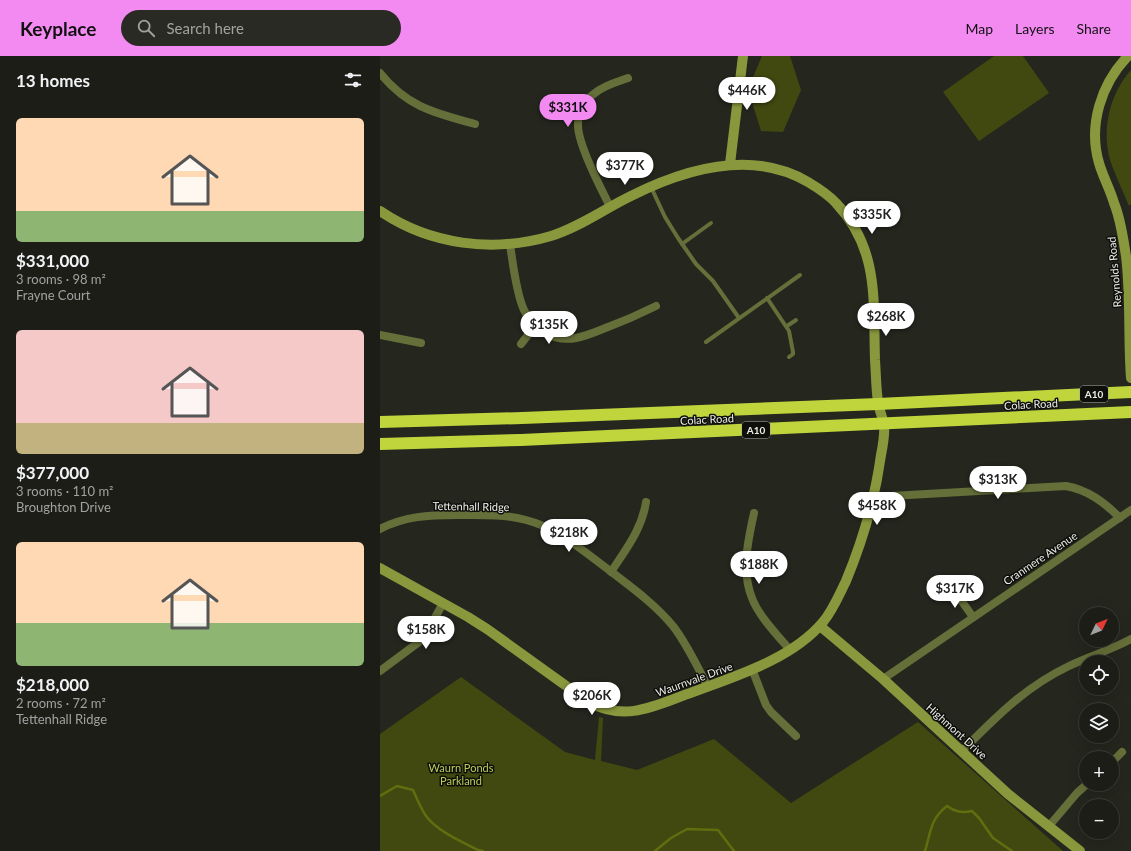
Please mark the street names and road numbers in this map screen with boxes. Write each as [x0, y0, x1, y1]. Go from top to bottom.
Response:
street label: Reynolds Road [1104, 236, 1124, 308]
road number: A10 [1080, 386, 1108, 402]
street label: Colac Road [1004, 396, 1058, 412]
street label: Colac Road [680, 411, 734, 427]
road number: A10 [742, 422, 770, 438]
street label: Tettenhall Ridge [432, 499, 510, 513]
street label: Cranmere Avenue [1001, 528, 1079, 587]
street label: Waurnvale Drive [654, 659, 734, 699]
street label: Highmont Drive [924, 700, 990, 762]

